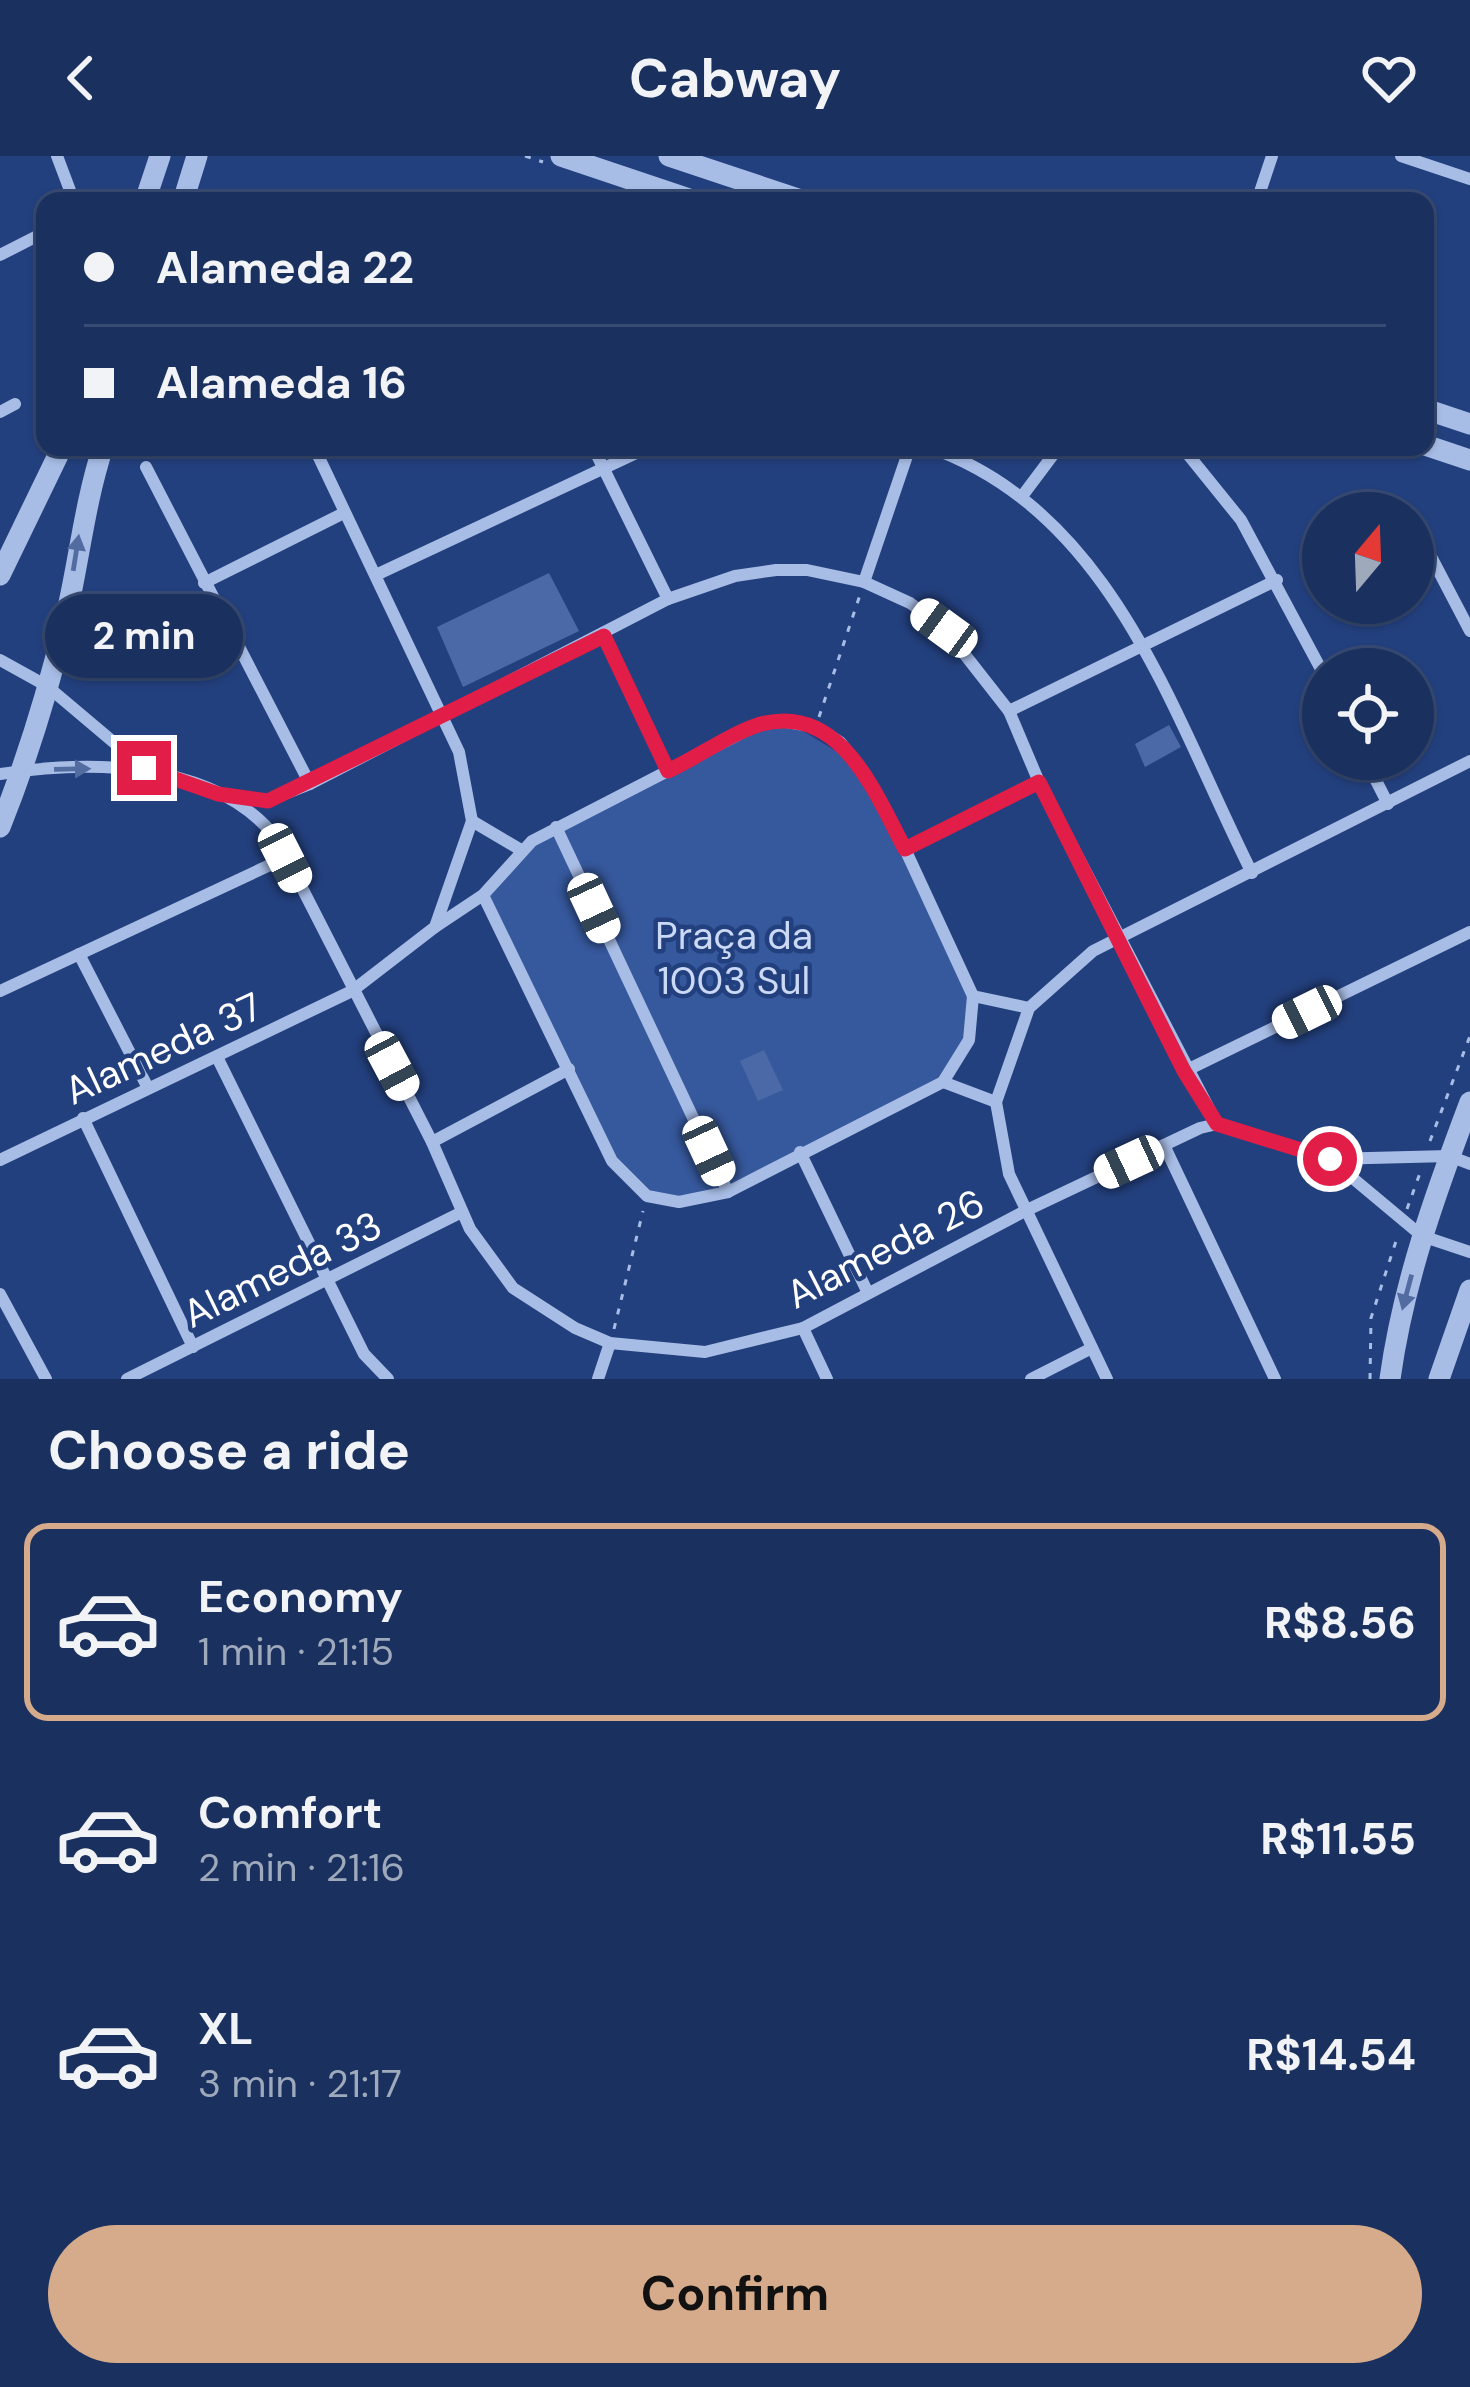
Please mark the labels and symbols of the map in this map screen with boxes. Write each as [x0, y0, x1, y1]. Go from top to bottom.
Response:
north arrow [1302, 492, 1434, 624]
one-way arrow [68, 534, 86, 572]
car [904, 592, 984, 664]
callout: 2 min [45, 594, 243, 678]
route end [117, 741, 171, 795]
one-way arrow [54, 759, 92, 779]
car [253, 818, 317, 898]
car [562, 868, 626, 948]
park label: Praça da 1003 Sul [655, 910, 813, 1006]
car [1267, 980, 1347, 1044]
street label: Alameda 37 [56, 981, 270, 1116]
car [359, 1026, 425, 1106]
car [677, 1111, 741, 1191]
car [1089, 1130, 1169, 1194]
route start [1303, 1132, 1357, 1186]
street label: Alameda 26 [778, 1177, 993, 1320]
street label: Alameda 33 [174, 1199, 390, 1339]
one-way arrow [1397, 1274, 1416, 1311]

